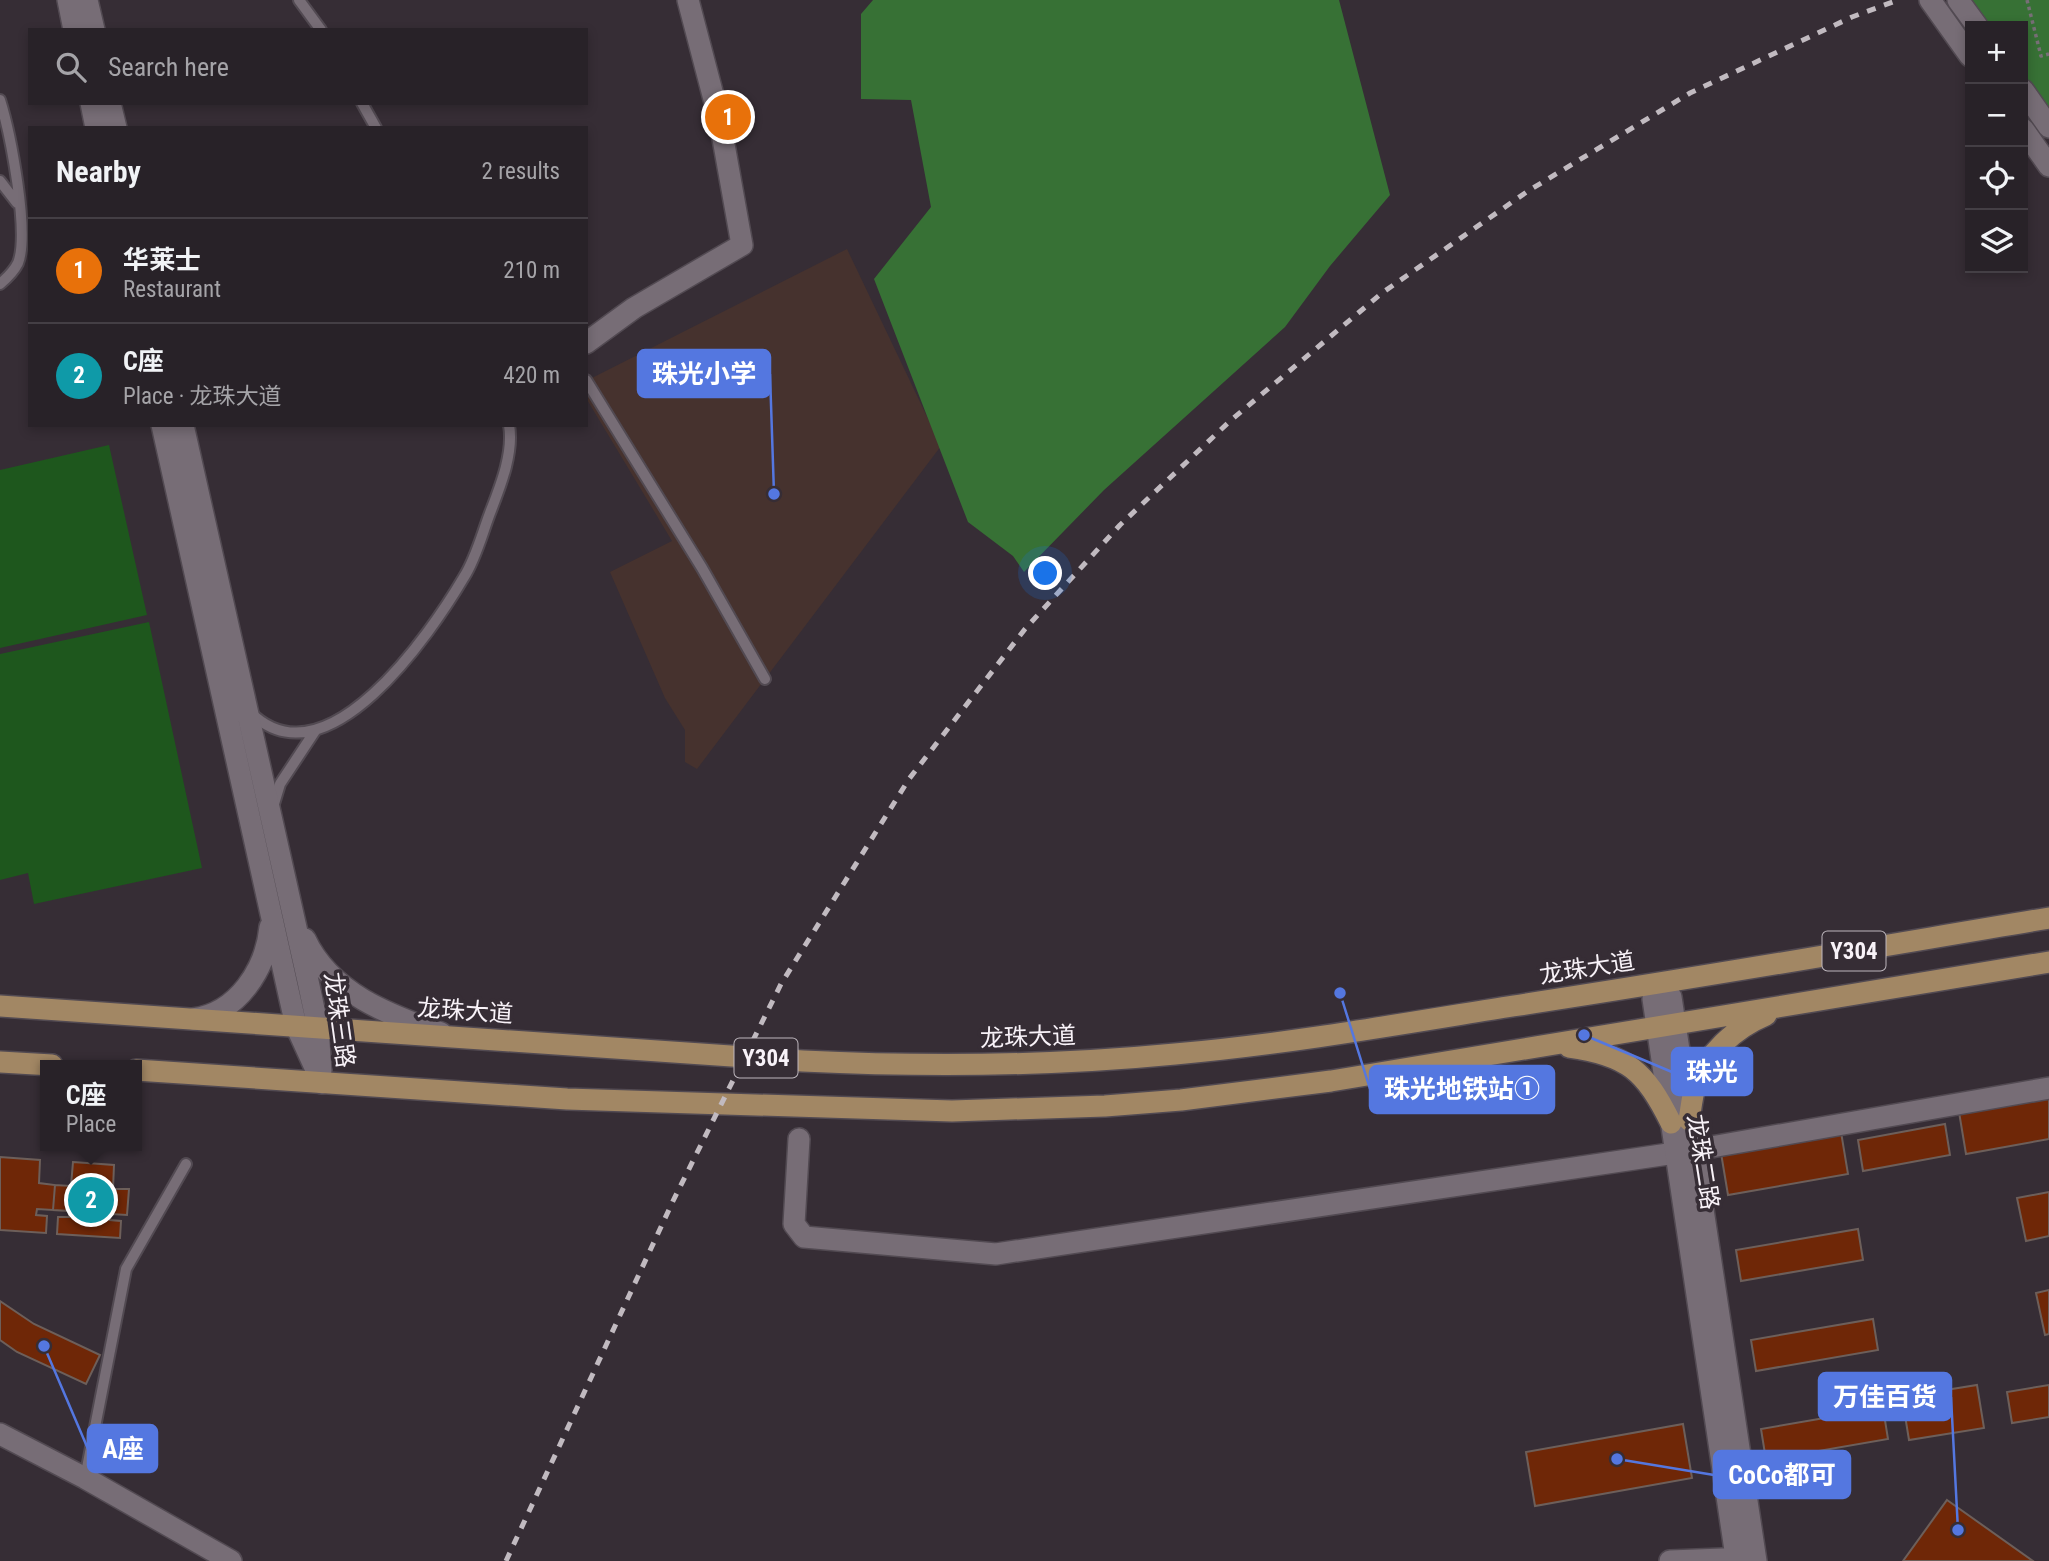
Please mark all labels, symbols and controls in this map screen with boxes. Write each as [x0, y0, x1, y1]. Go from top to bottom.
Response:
map controls [1965, 21, 2028, 273]
button: + [1965, 21, 2028, 84]
search box [28, 28, 588, 105]
icon: search [52, 48, 90, 86]
text: Search here [108, 52, 229, 82]
button: − [1965, 84, 2028, 147]
pin: 1 [705, 91, 751, 143]
button: locate [1965, 147, 2028, 210]
text: Nearby [56, 154, 141, 189]
text: 2 results [482, 158, 560, 185]
button: layers [1965, 210, 2028, 273]
text: 华莱士 [123, 245, 201, 275]
text: 1 [73, 257, 85, 284]
text: 210 m [503, 257, 560, 284]
text: Restaurant [123, 276, 221, 303]
text: C座 [123, 346, 164, 376]
callout: 珠光小学 [638, 350, 770, 397]
text: 珠光小学 [652, 359, 756, 389]
text: 2 [73, 362, 85, 389]
text: 420 m [503, 362, 560, 389]
text: Place · 龙珠大道 [123, 383, 282, 410]
your location [1028, 556, 1062, 590]
road number: Y304 [1822, 932, 1885, 970]
street label: 龙珠大道 [1537, 947, 1637, 989]
street label: 龙珠三路 [318, 971, 360, 1069]
street label: 龙珠大道 [416, 994, 514, 1028]
street label: 龙珠大道 [980, 1021, 1076, 1053]
road number: Y304 [734, 1038, 798, 1078]
callout: 珠光 [1672, 1048, 1752, 1095]
text: 珠光 [1686, 1057, 1738, 1087]
popup [40, 1060, 142, 1151]
callout: 珠光地铁站① [1370, 1066, 1554, 1113]
text: 珠光地铁站① [1384, 1074, 1540, 1104]
text: C座 [66, 1080, 107, 1110]
text: Place [66, 1111, 116, 1138]
street label: 龙珠二路 [1682, 1112, 1724, 1212]
pin: 2 [68, 1174, 114, 1226]
callout: 万佳百货 [1819, 1373, 1951, 1420]
text: 万佳百货 [1833, 1382, 1937, 1412]
callout: A座 [88, 1425, 157, 1472]
text: A座 [102, 1434, 144, 1464]
callout: CoCo都可 [1714, 1451, 1850, 1498]
text: CoCo都可 [1728, 1460, 1836, 1490]

